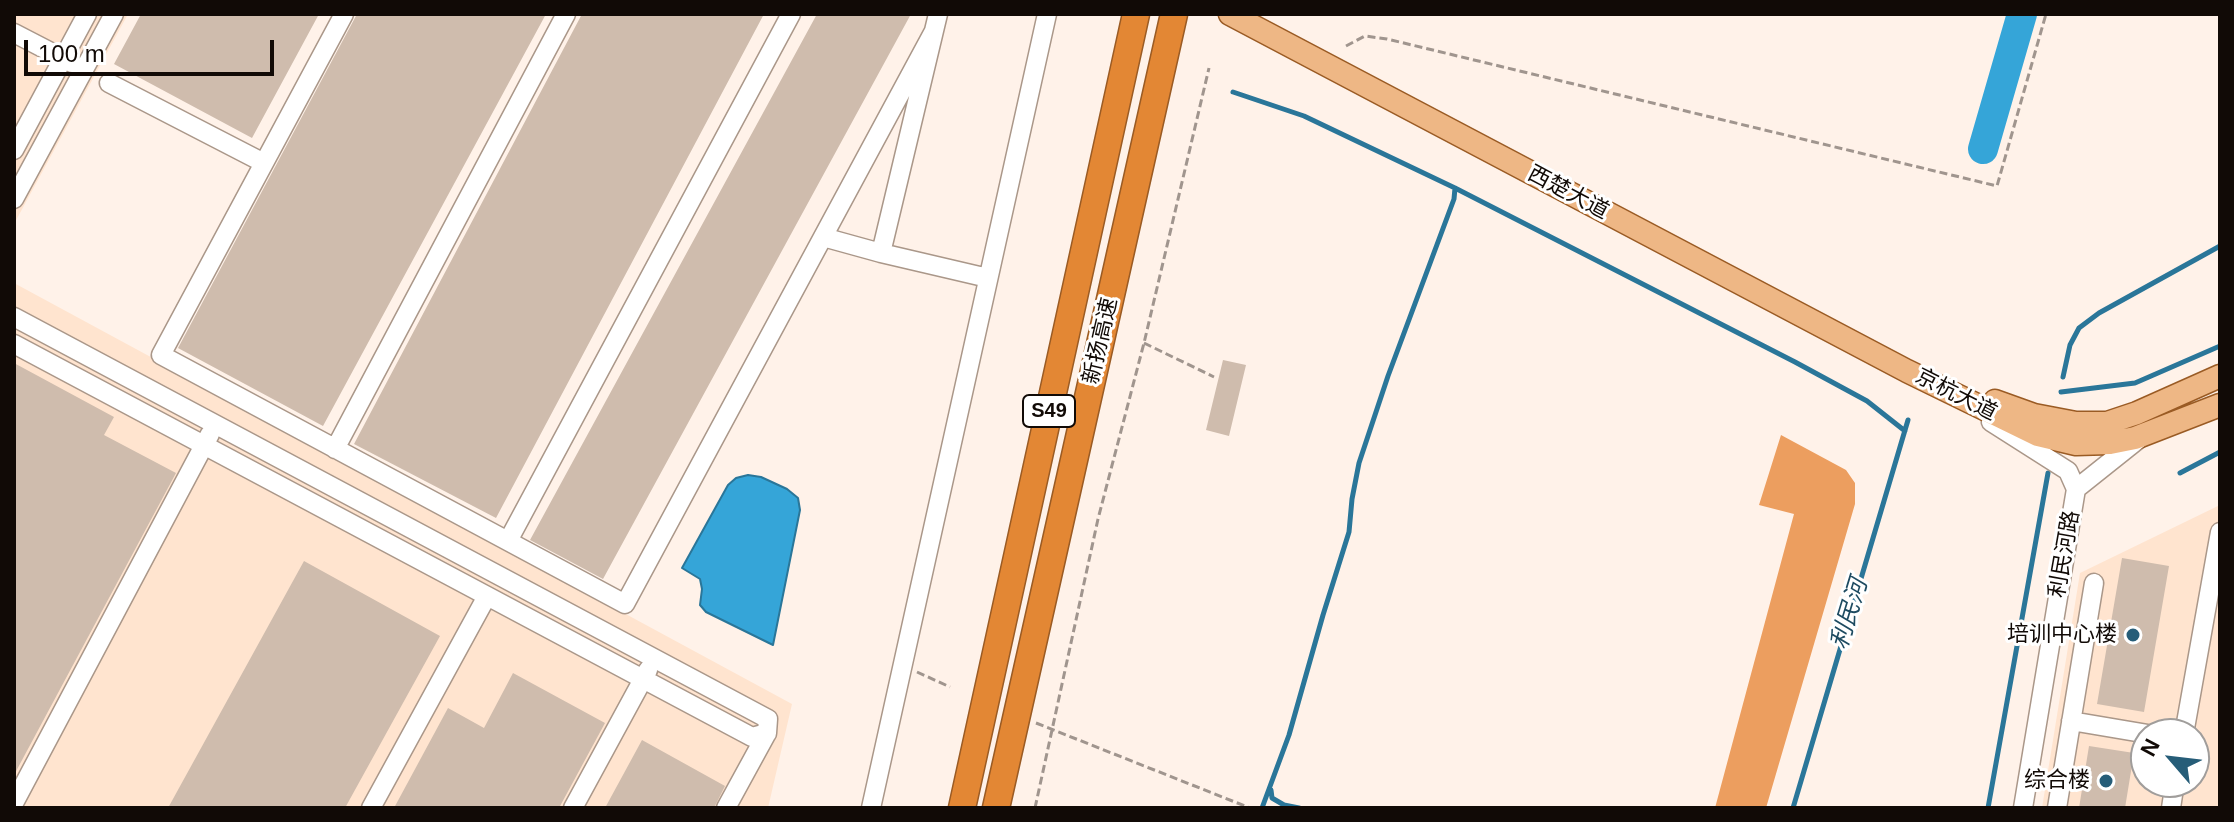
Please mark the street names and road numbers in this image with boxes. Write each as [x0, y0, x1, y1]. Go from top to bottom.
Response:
street label: 西楚大道 [1523, 161, 1613, 225]
street label: 新扬高速 [1078, 295, 1124, 387]
street label: 京杭大道 [1911, 363, 2001, 427]
road number: S49 [1023, 395, 1075, 427]
street label: 利民河路 [2044, 508, 2086, 600]

